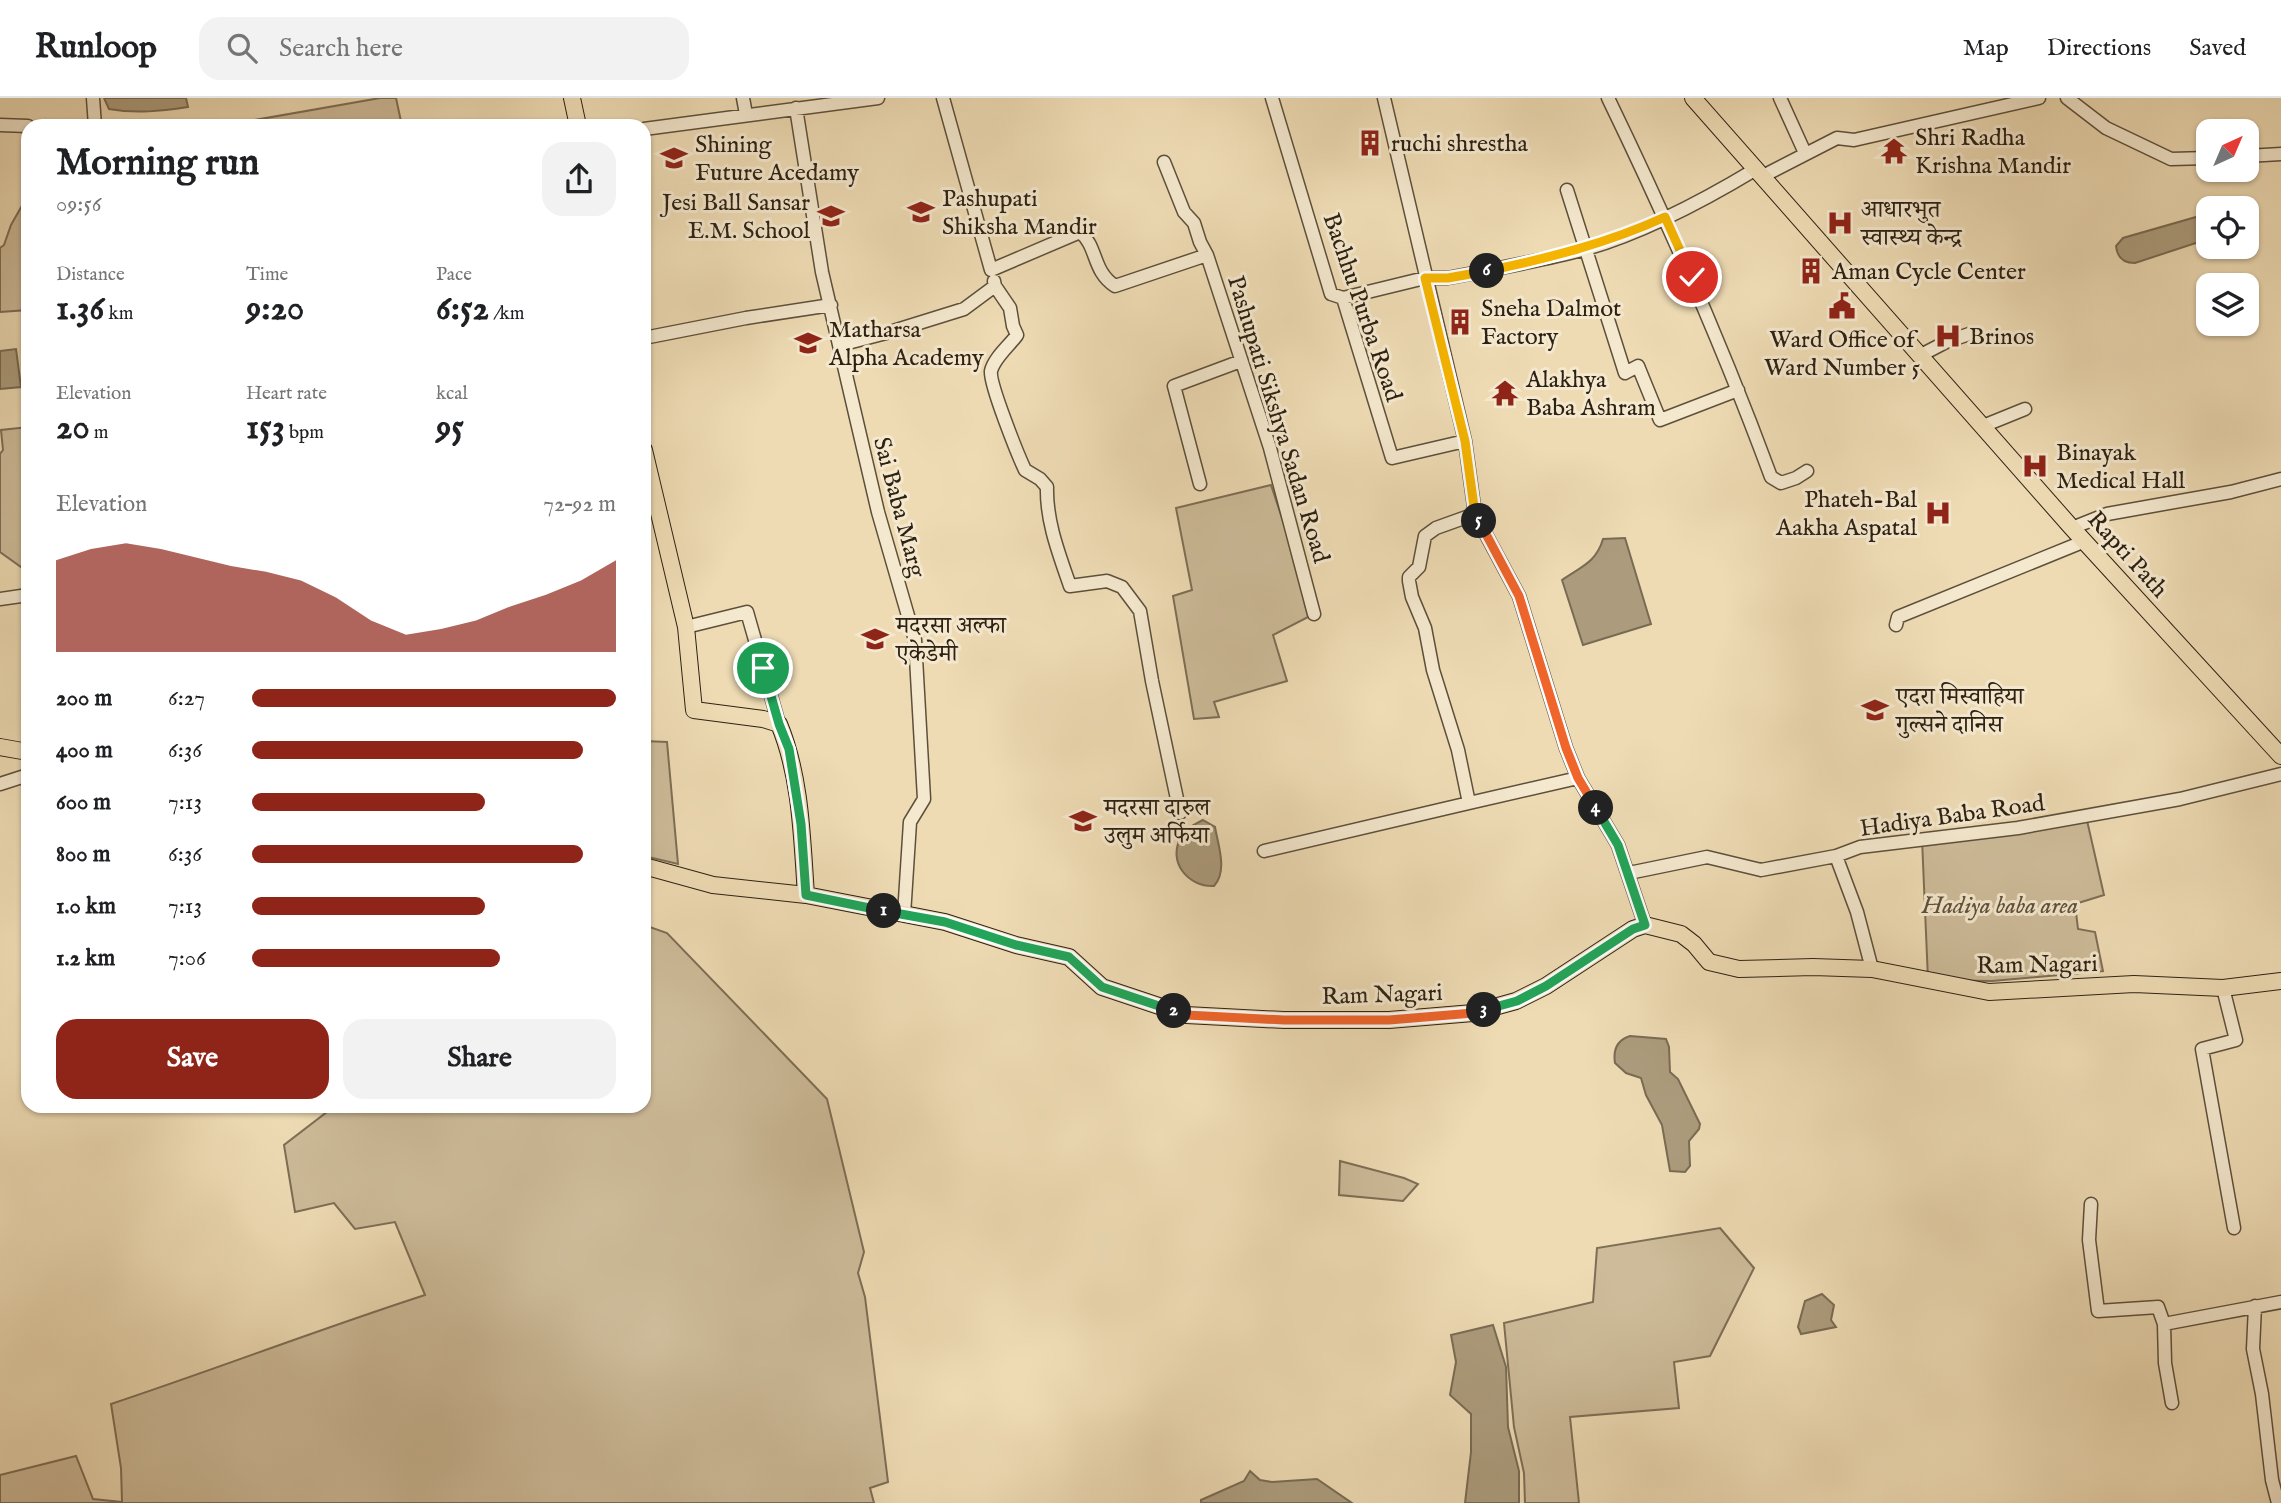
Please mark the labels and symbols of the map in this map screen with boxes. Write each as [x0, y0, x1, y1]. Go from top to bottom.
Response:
north arrow [2196, 119, 2259, 182]
place label: Shri Radha Krishna Mandir [1915, 123, 2071, 182]
building icon: ruchi shrestha [1355, 128, 1385, 158]
place label: ruchi shrestha [1391, 129, 1528, 160]
place label: Shining Future Acedamy [695, 130, 859, 189]
temple icon: Shri Radha Krishna Mandir [1879, 136, 1909, 166]
school or university icon: Shining Future Acedamy [659, 143, 689, 173]
place label: Pashupati Shiksha Mandir [942, 184, 1097, 243]
place label: Jesi Ball Sansar E.M. School [659, 188, 810, 247]
place label: आधारभुत स्वास्थ्य केन्द्र [1860, 195, 1963, 254]
school or university icon: Pashupati Shiksha Mandir [906, 197, 936, 227]
school or university icon: Jesi Ball Sansar E.M. School [816, 201, 846, 231]
hospital icon: आधारभुत स्वास्थ्य केन्द्र [1825, 208, 1855, 238]
street label: Bachhu Purba Road [1315, 209, 1408, 406]
pin [1662, 247, 1722, 307]
pin: 6 [1470, 254, 1504, 288]
building icon: Aman Cycle Center [1796, 256, 1826, 286]
place label: Aman Cycle Center [1831, 257, 2026, 288]
street label: Pashupati Sikshya Sadan Road [1219, 272, 1336, 567]
public building icon: Ward Office of Ward Number 5 [1827, 291, 1857, 321]
place label: Sneha Dalmot Factory [1481, 294, 1621, 353]
building icon: Sneha Dalmot Factory [1445, 307, 1475, 337]
place label: Matharsa Alpha Academy [828, 315, 984, 374]
hospital icon: Brinos [1933, 321, 1963, 351]
place label: Brinos [1969, 322, 2034, 353]
place label: Ward Office of Ward Number 5 [1764, 325, 1920, 384]
school or university icon: Matharsa Alpha Academy [793, 328, 823, 358]
place label: Alakhya Baba Ashram [1525, 365, 1656, 424]
temple icon: Alakhya Baba Ashram [1490, 378, 1520, 408]
street label: Sai Baba Marg [865, 434, 932, 582]
place label: Binayak Medical Hall [2056, 438, 2186, 497]
hospital icon: Binayak Medical Hall [2020, 451, 2050, 481]
place label: Phateh-Bal Aakha Aspatal [1775, 485, 1917, 544]
hospital icon: Phateh-Bal Aakha Aspatal [1923, 498, 1953, 528]
pin: 5 [1462, 504, 1496, 538]
street label: Rapti Path [2080, 505, 2174, 605]
place label: मदरसा अल्फा एकेडेमी [895, 611, 1007, 670]
school or university icon: मदरसा अल्फा एकेडेमी [860, 624, 890, 654]
pin [733, 638, 793, 698]
place label: एदरा मिस्वाहिया गुल्सने दानिस [1895, 682, 2025, 741]
school or university icon: एदरा मिस्वाहिया गुल्सने दानिस [1860, 695, 1890, 725]
street label: Hadiya Baba Road [1858, 788, 2047, 845]
pin: 4 [1578, 790, 1614, 826]
place label: मदरसा दारुल उलुम अर्फिया [1103, 793, 1211, 852]
school or university icon: मदरसा दारुल उलुम अर्फिया [1068, 806, 1098, 836]
park label: Hadiya baba area [1921, 891, 2078, 922]
pin: 1 [866, 894, 902, 928]
street label: Ram Nagari [1976, 949, 2098, 982]
street label: Ram Nagari [1321, 978, 1443, 1013]
pin: 3 [1466, 992, 1502, 1028]
pin: 2 [1156, 993, 1192, 1028]

